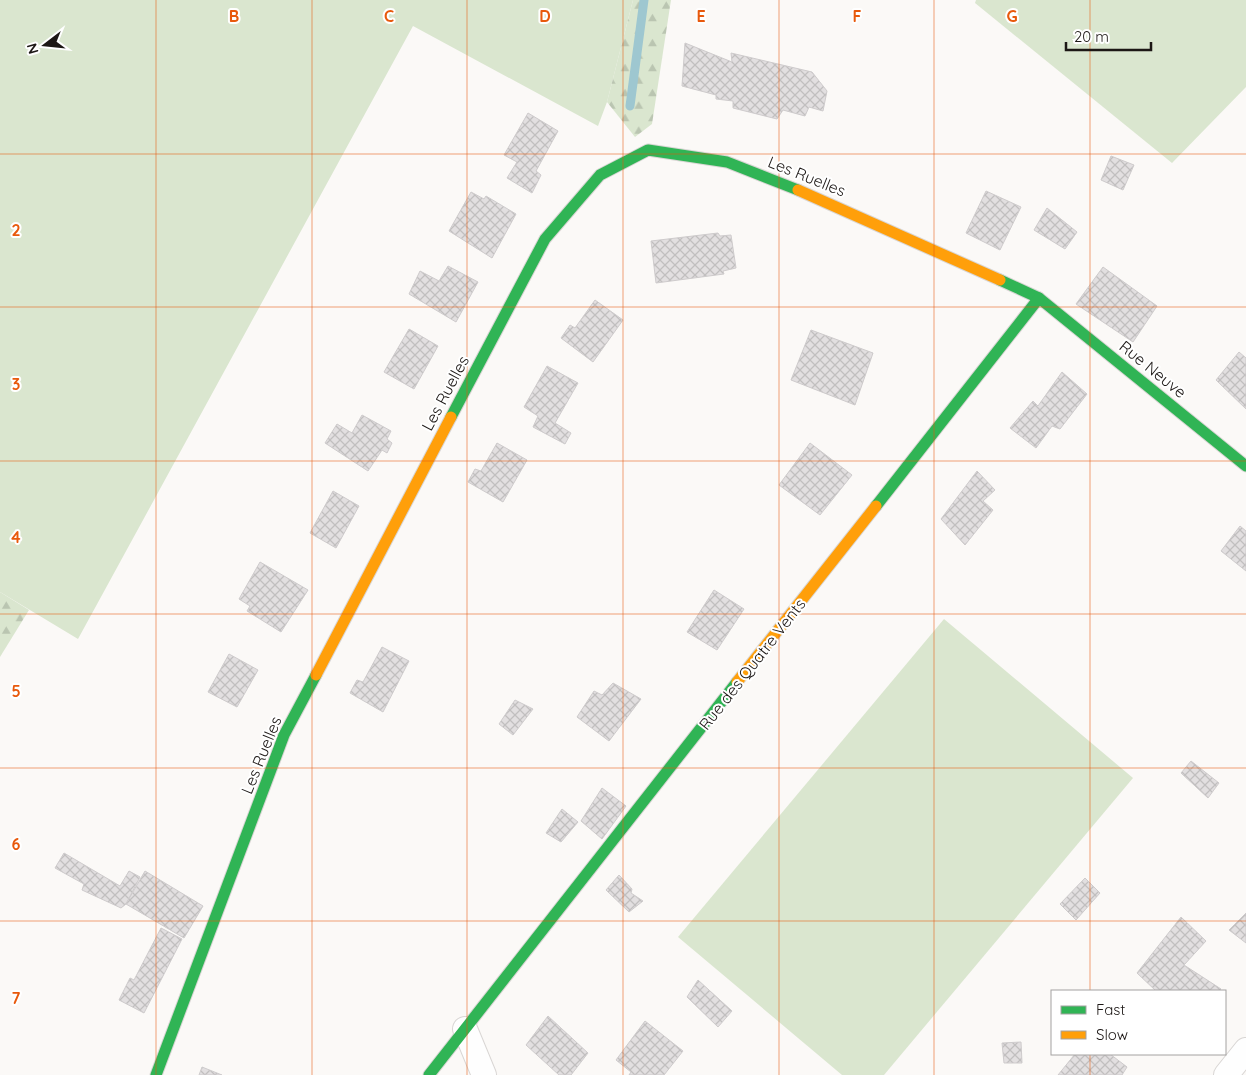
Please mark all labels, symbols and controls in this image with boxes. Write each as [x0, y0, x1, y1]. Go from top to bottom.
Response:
text: B [229, 6, 239, 26]
text: C [384, 6, 394, 26]
text: D [539, 6, 551, 26]
text: E [696, 6, 706, 26]
text: F [853, 6, 862, 26]
text: G [1006, 6, 1018, 26]
north arrow [20, 20, 70, 70]
scale bar [1066, 20, 1151, 52]
text: 20 m [1074, 27, 1109, 46]
text: N [22, 41, 43, 56]
street label: Les Ruelles [765, 151, 849, 201]
text: 2 [11, 220, 21, 240]
street label: Rue Neuve [1116, 336, 1190, 402]
street label: Les Ruelles [417, 352, 473, 434]
text: 3 [12, 374, 20, 394]
text: 4 [11, 527, 21, 547]
street label: Rue des Quatre Vents [694, 594, 810, 734]
text: 5 [11, 681, 21, 701]
street label: Les Ruelles [236, 713, 286, 797]
text: 6 [12, 834, 21, 854]
text: 7 [12, 988, 21, 1008]
legend [1051, 990, 1226, 1055]
text: Fast [1096, 1000, 1125, 1019]
text: Slow [1096, 1025, 1128, 1044]

